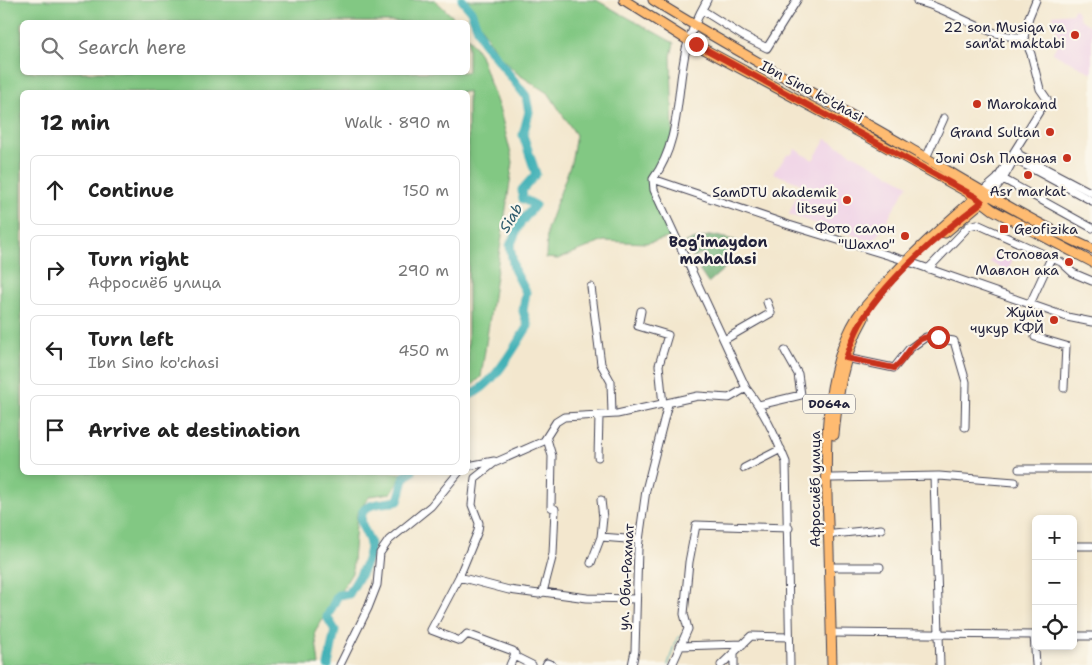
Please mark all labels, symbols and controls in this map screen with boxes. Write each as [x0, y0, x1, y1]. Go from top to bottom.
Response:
place label: 22 son Musiqa va san'at maktabi [944, 18, 1065, 52]
search box [20, 20, 470, 75]
marker: 22 son Musiqa va san'at maktabi [1069, 29, 1081, 41]
route end [685, 33, 708, 56]
icon: search [38, 34, 66, 62]
text: Search here [78, 35, 187, 60]
street label: Ibn Sino ko'chasi [757, 56, 867, 126]
place label: Marokand [987, 95, 1057, 113]
marker: Marokand [971, 98, 983, 110]
text: 12 min [40, 109, 110, 137]
text: Walk · 890 m [344, 112, 450, 133]
place label: Grand Sultan [950, 123, 1040, 141]
marker: Grand Sultan [1044, 126, 1056, 138]
place label: Joni Osh Пловная [935, 149, 1057, 167]
marker: Joni Osh Пловная [1061, 152, 1073, 164]
marker: Asr markat [1022, 169, 1034, 181]
icon: ahead [41, 176, 69, 204]
text: Continue [88, 178, 174, 203]
text: 150 m [402, 180, 449, 201]
place label: Asr markat [990, 182, 1066, 200]
place label: SamDTU akademik litseyi [712, 183, 837, 217]
marker: SamDTU akademik litseyi [841, 194, 853, 206]
water label: Siab [494, 200, 528, 236]
place label: Фото салон "Шахло" [815, 219, 895, 253]
place label: Geofizika [1014, 220, 1078, 238]
marker: Geofizika [998, 223, 1010, 235]
marker: Фото салон "Шахло" [899, 230, 911, 242]
district label: Bog‘imaydon mahallasi [669, 232, 767, 269]
place label: Столовая Мавлон ака [976, 245, 1059, 279]
text: Turn right [88, 247, 189, 272]
icon: right [41, 256, 69, 284]
marker: Столовая Мавлон ака [1063, 256, 1075, 268]
text: 290 m [397, 260, 449, 281]
text: Афросиёб улица [88, 272, 221, 293]
place label: Жуйи чукур КФЙ [970, 303, 1044, 337]
marker: Жуйи чукур КФЙ [1048, 314, 1060, 326]
route start [927, 326, 950, 349]
text: Turn left [88, 327, 174, 352]
icon: left [41, 336, 69, 364]
text: 450 m [398, 340, 449, 361]
text: Ibn Sino ko'chasi [88, 352, 219, 373]
road number: D064a [803, 394, 855, 414]
icon: arrive [41, 416, 69, 444]
text: Arrive at destination [88, 418, 300, 443]
street label: Афросиёб улица [806, 430, 824, 547]
map controls [1032, 515, 1077, 650]
button: + [1032, 515, 1077, 560]
street label: ул. Оби-Рахмат [614, 522, 638, 631]
button: − [1032, 560, 1077, 605]
button: locate [1032, 605, 1077, 650]

